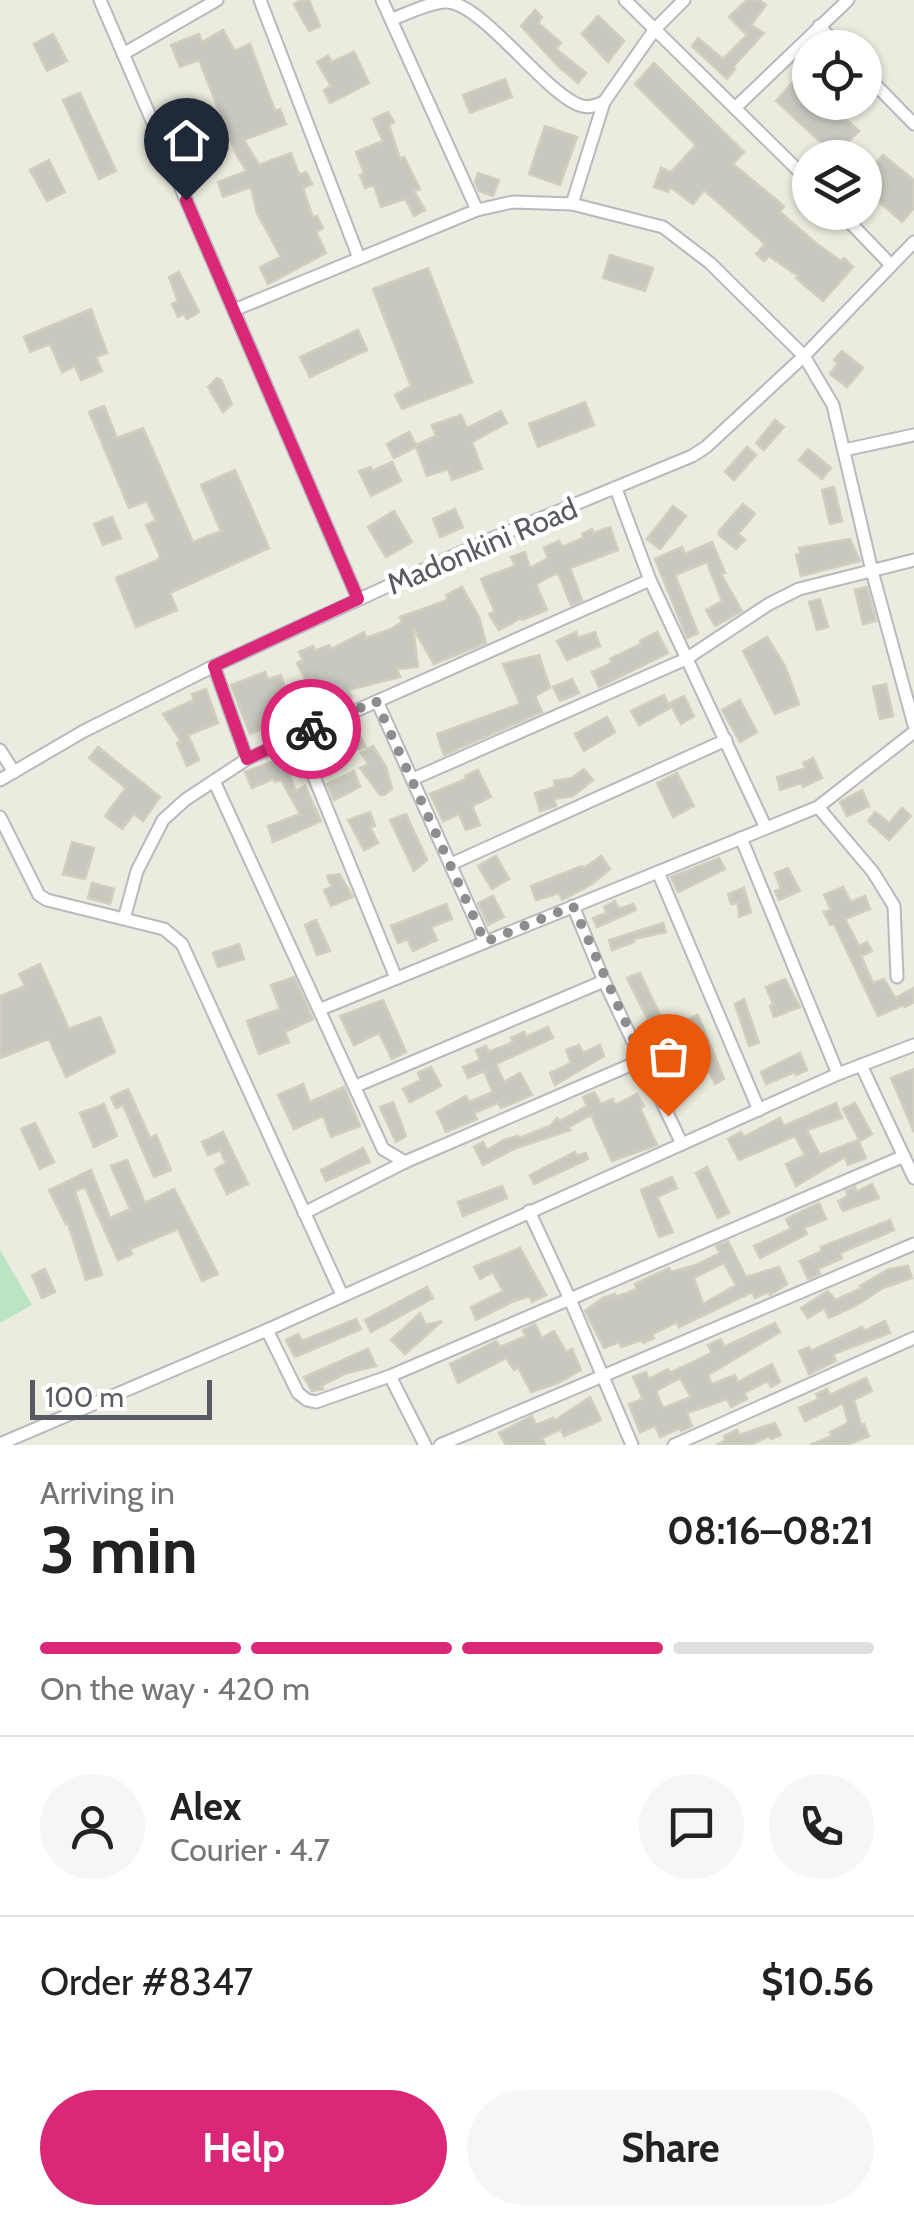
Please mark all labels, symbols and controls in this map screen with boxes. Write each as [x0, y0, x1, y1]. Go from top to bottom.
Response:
map controls [792, 30, 882, 230]
button: locate [792, 30, 882, 120]
pin [144, 98, 229, 201]
icon: home [159, 113, 214, 168]
button: layers [792, 140, 882, 230]
street label: Madonkini Road [381, 489, 583, 603]
courier [261, 679, 361, 779]
icon: bike [284, 702, 339, 757]
pin [626, 1014, 711, 1117]
icon: bag [641, 1029, 696, 1084]
scale bar [30, 1375, 212, 1420]
text: 100 m [45, 1380, 124, 1414]
text: Arriving in [40, 1473, 175, 1512]
text: 08:16–08:21 [667, 1507, 874, 1554]
text: 3 min [40, 1510, 198, 1589]
text: On the way · 420 m [40, 1669, 310, 1708]
button: person [40, 1774, 145, 1879]
button: chat [639, 1774, 744, 1879]
button: phone [769, 1774, 874, 1879]
text: Alex [170, 1783, 241, 1830]
text: Courier · 4.7 [170, 1830, 330, 1869]
text: Order #8347 [40, 1958, 253, 2005]
text: $10.56 [761, 1958, 874, 2005]
button: Help [40, 2090, 447, 2205]
button: Share [467, 2090, 874, 2205]

